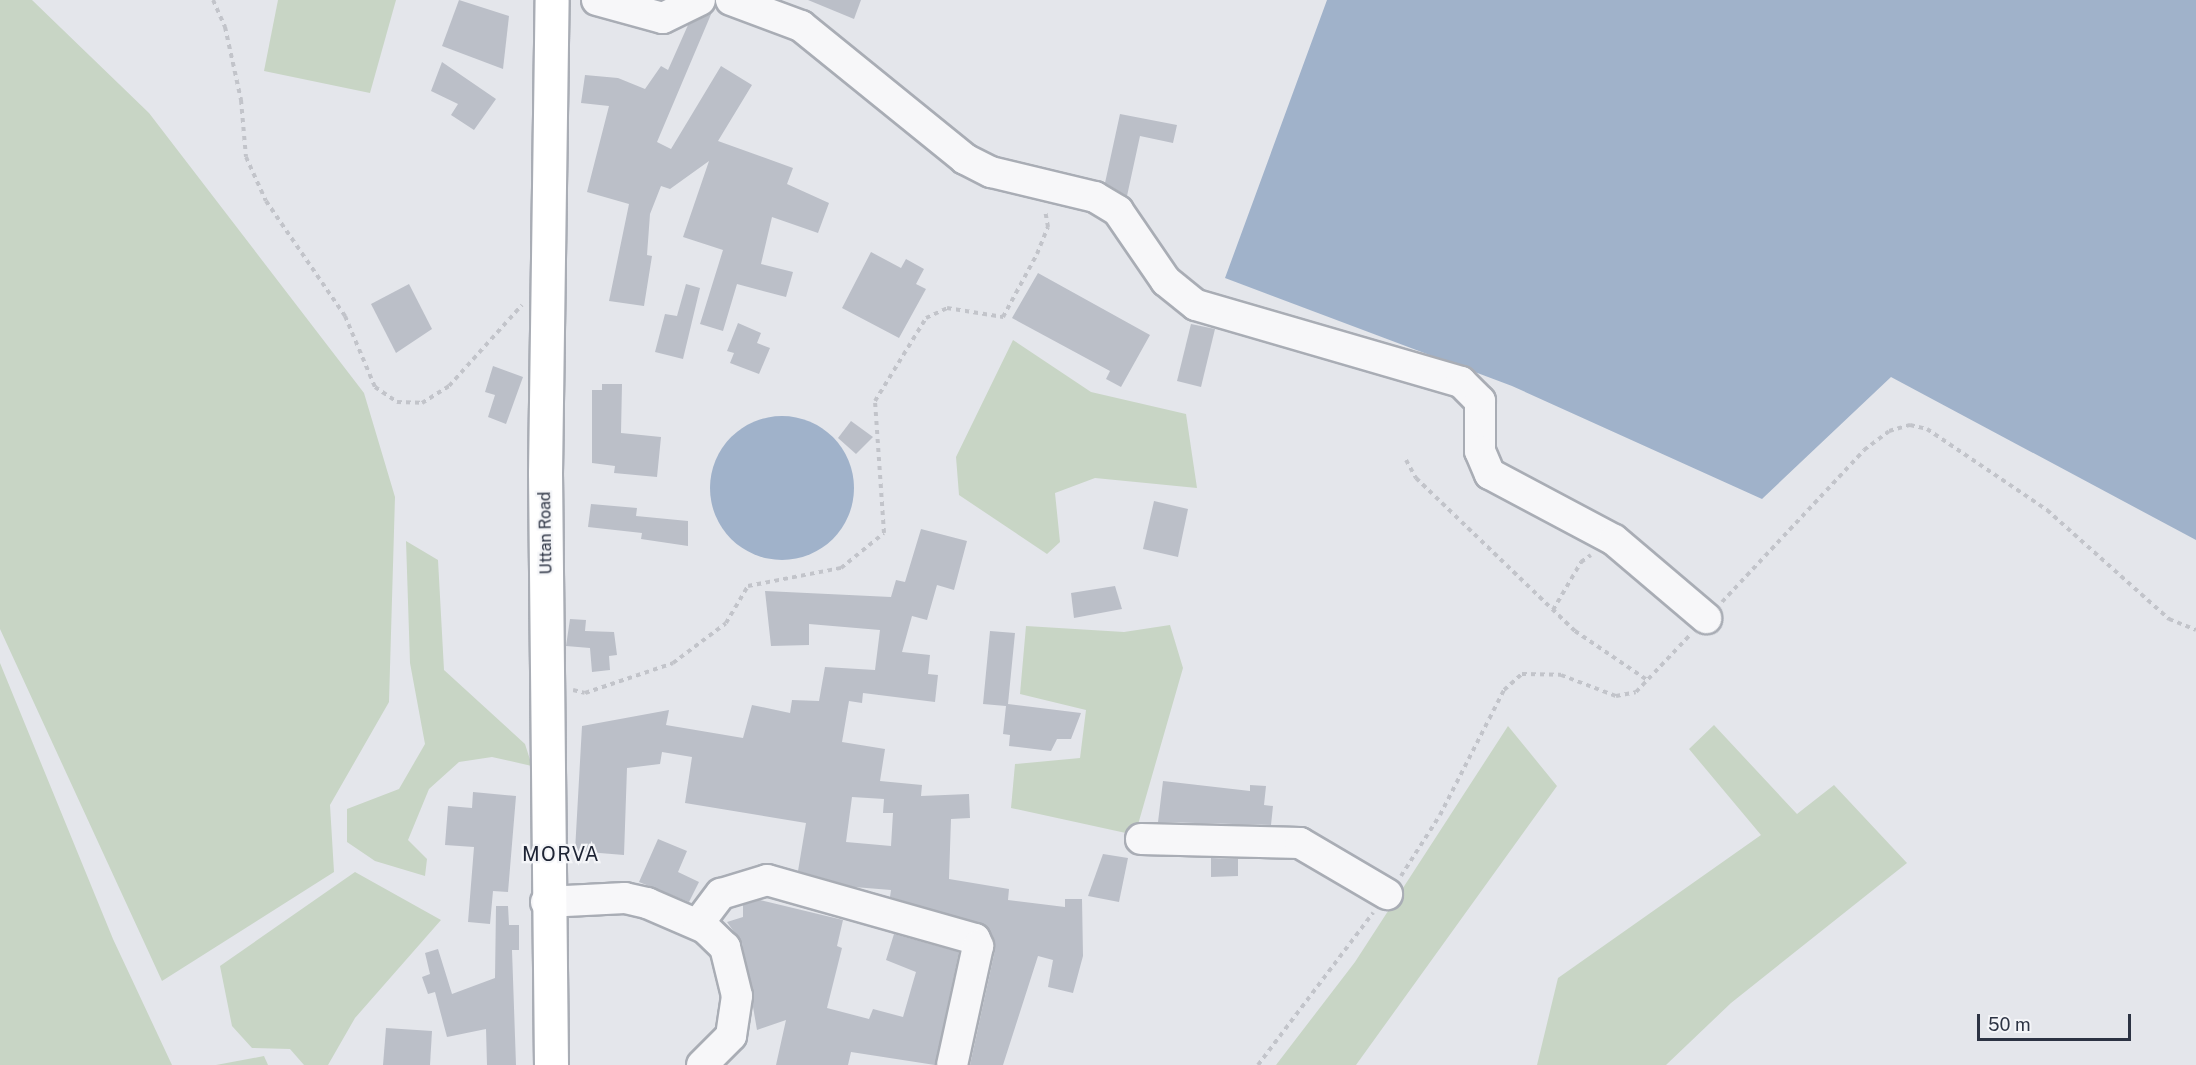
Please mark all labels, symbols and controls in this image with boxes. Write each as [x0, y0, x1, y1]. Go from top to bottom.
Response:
street label: Uttan Road [536, 491, 556, 575]
district label: MORVA [522, 842, 600, 866]
scale bar [1980, 1002, 2134, 1040]
text: 50 m [1988, 1014, 2031, 1035]

